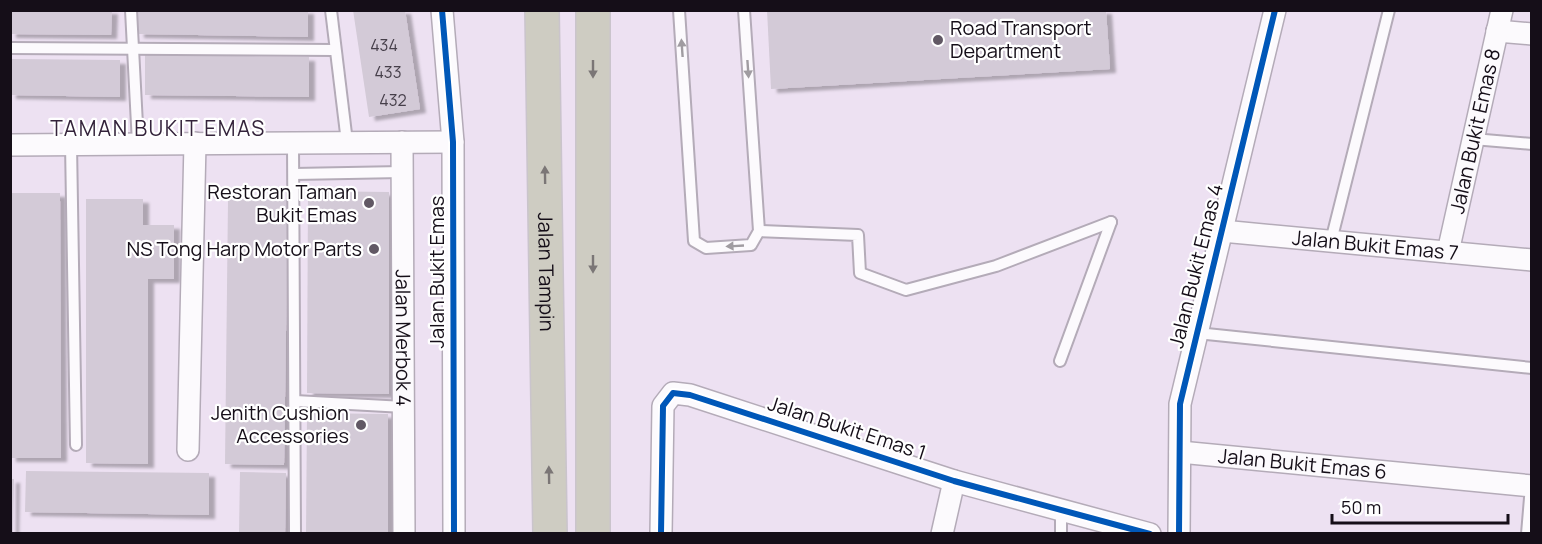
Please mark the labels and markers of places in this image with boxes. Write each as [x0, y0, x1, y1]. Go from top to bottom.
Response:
place label: Road Transport Department [950, 14, 1092, 64]
marker: Road Transport Department [931, 33, 945, 47]
place label: Restoran Taman Bukit Emas [207, 178, 357, 228]
marker: Restoran Taman Bukit Emas [362, 196, 376, 210]
place label: NS Tong Harp Motor Parts [127, 235, 362, 262]
marker: NS Tong Harp Motor Parts [367, 242, 381, 256]
place label: Jenith Cushion Accessories [211, 399, 349, 449]
marker: Jenith Cushion Accessories [354, 418, 368, 432]

